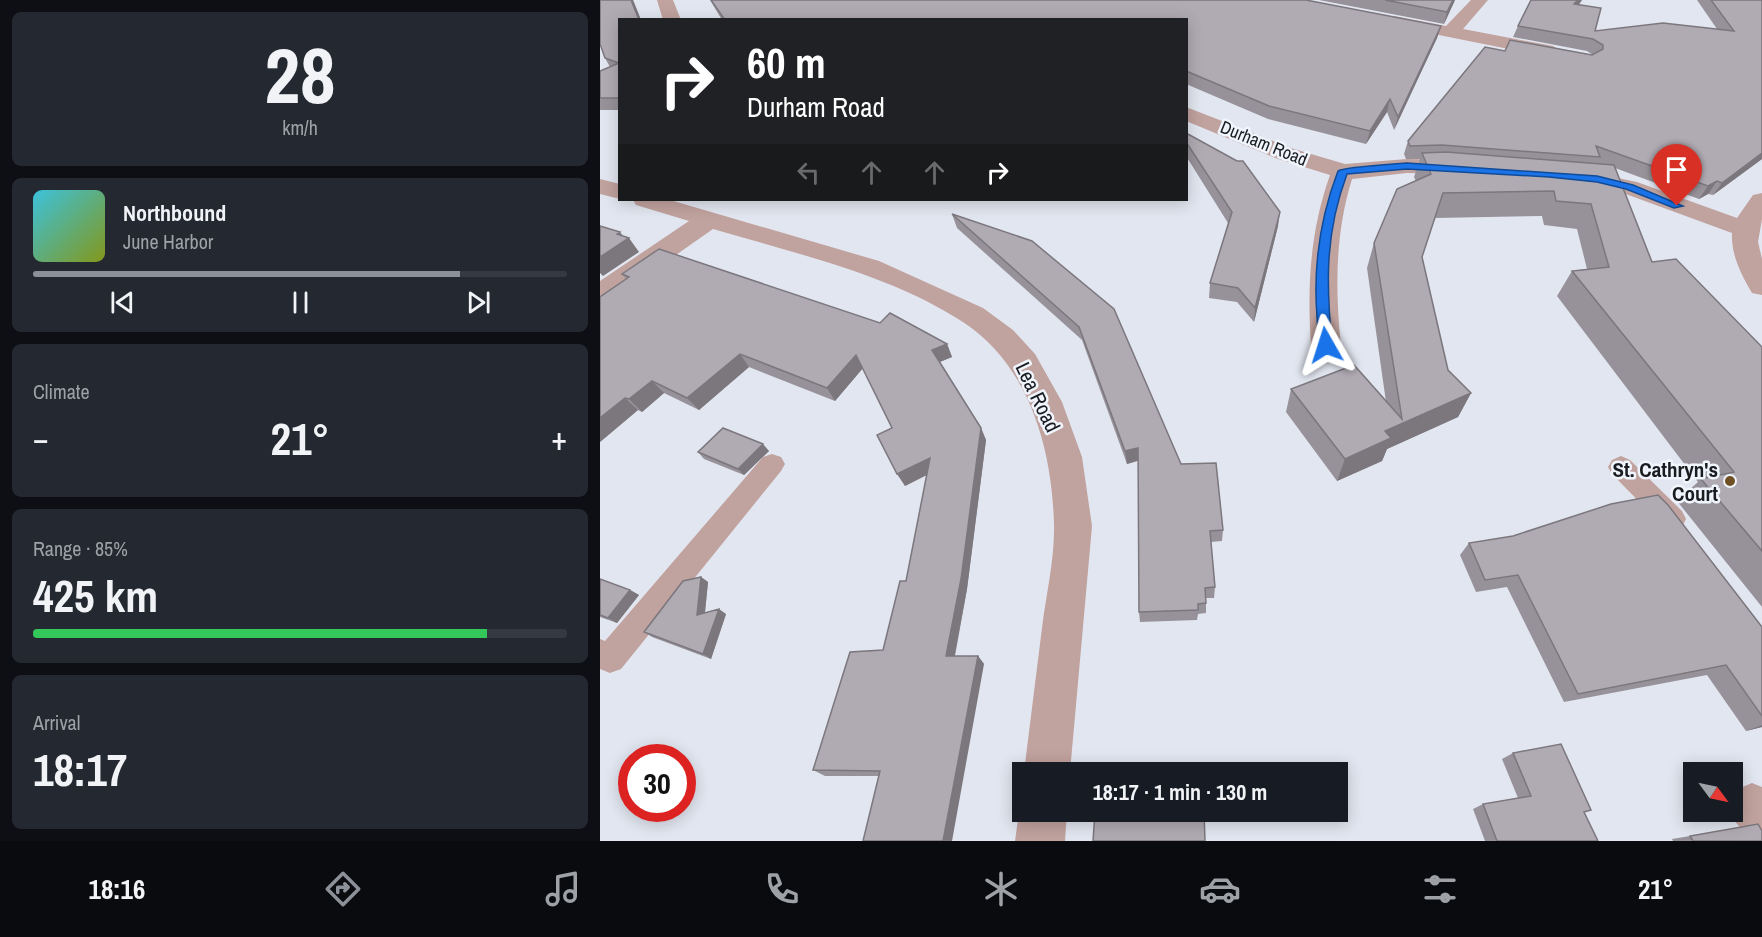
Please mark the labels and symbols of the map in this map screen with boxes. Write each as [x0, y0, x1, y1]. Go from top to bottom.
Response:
street label: Durham Road [1217, 114, 1311, 172]
pin [1651, 144, 1702, 206]
position arrow [1294, 313, 1358, 377]
street label: Lea Road [1009, 357, 1067, 437]
place label: St. Cathryn's Court [1612, 455, 1718, 508]
marker: St. Cathryn's Court [1723, 474, 1737, 488]
speed limit sign: 30 [618, 744, 696, 822]
north arrow [1683, 762, 1743, 822]

